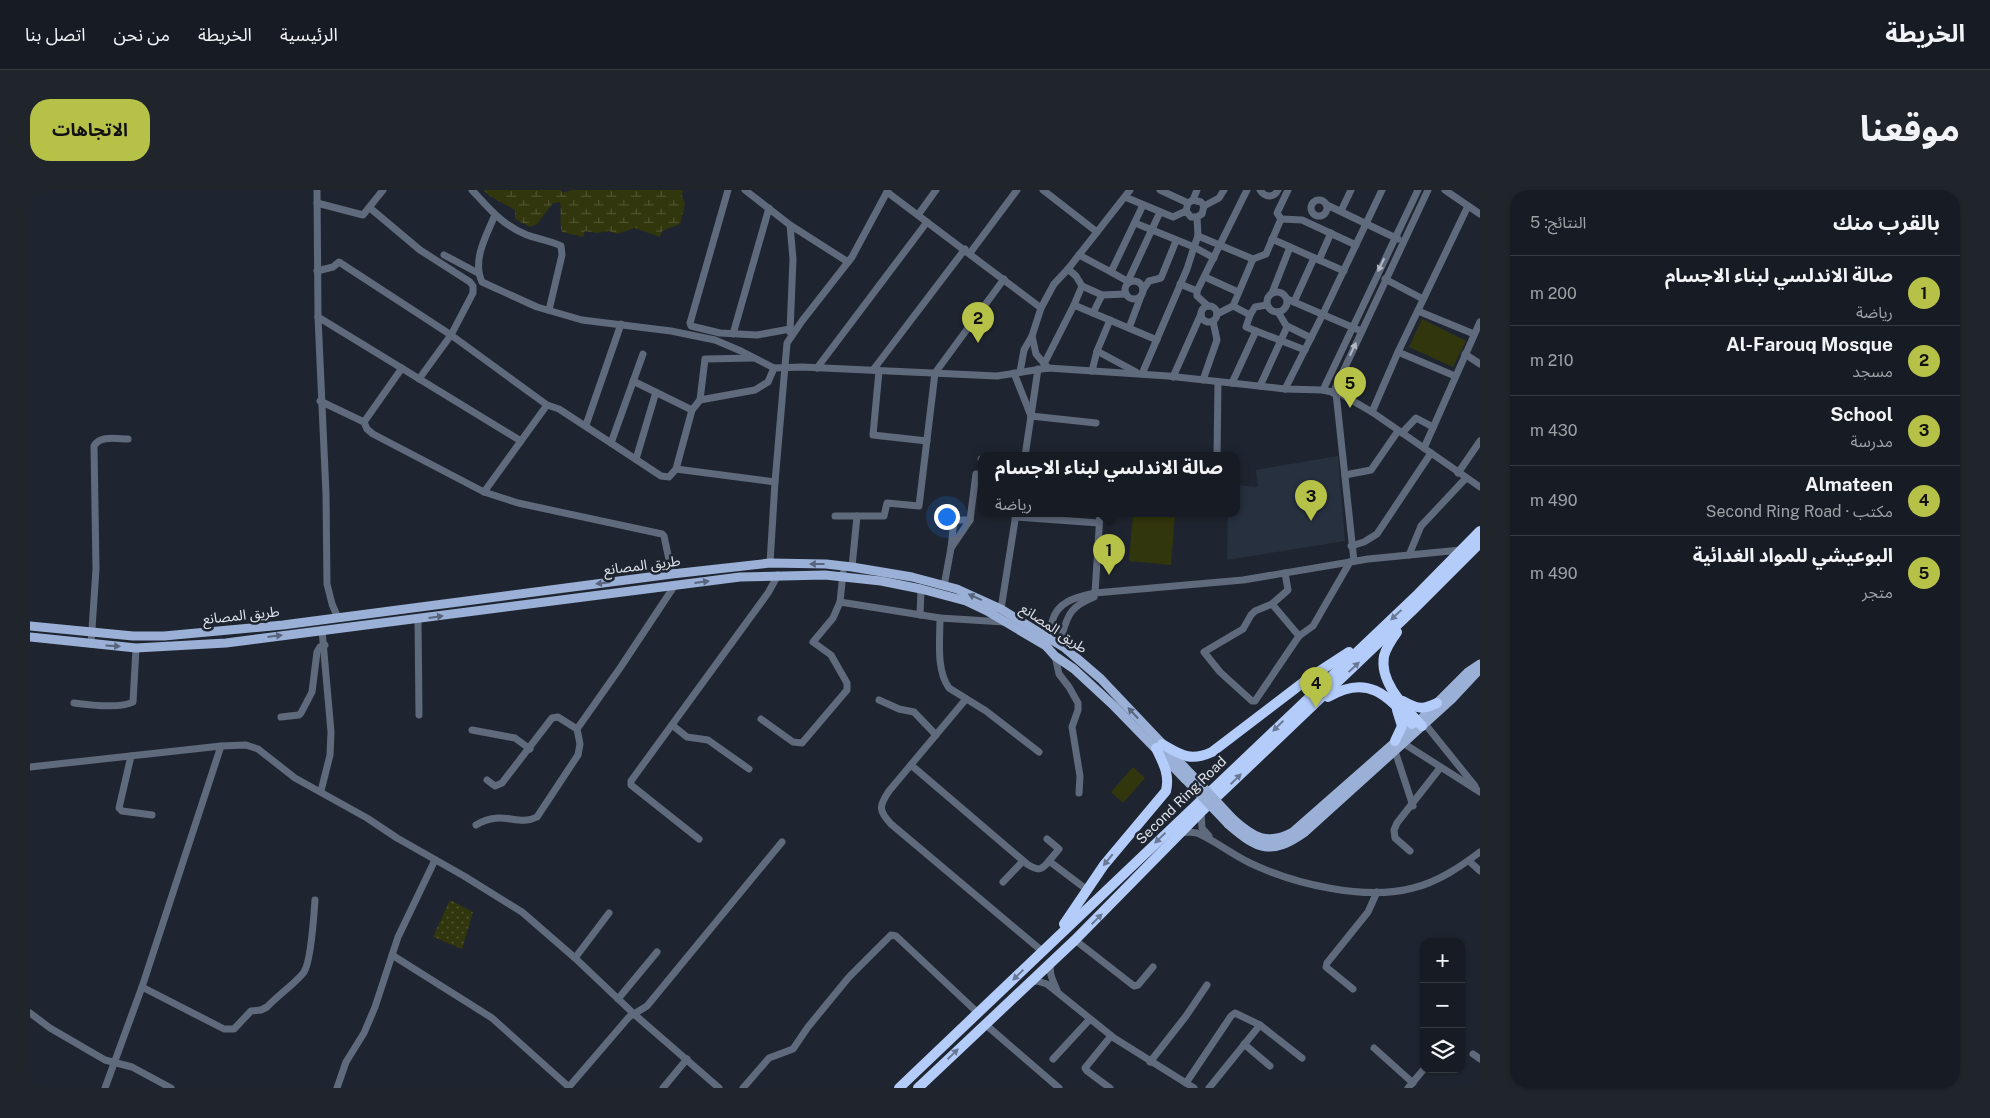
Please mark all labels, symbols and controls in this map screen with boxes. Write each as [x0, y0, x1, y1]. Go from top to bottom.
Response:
text: الخريطة [1885, 19, 1965, 47]
text: اتصل بنا [25, 24, 86, 45]
text: من نحن [114, 24, 170, 45]
text: الخريطة [198, 24, 252, 45]
text: الرئيسية [280, 24, 338, 45]
button: الاتجاهات [30, 99, 150, 161]
text: موقعنا [1860, 108, 1960, 149]
text: بالقرب منك [1833, 210, 1940, 235]
text: النتائج: 5 [1530, 213, 1586, 232]
one-way arrow [1377, 258, 1385, 273]
text: صالة الاندلسي لبناء الاجسام [1665, 264, 1893, 286]
text: 200 m [1530, 284, 1577, 303]
text: 1 [1921, 284, 1927, 303]
pin: 2 [962, 302, 994, 343]
text: رياضة [1856, 303, 1893, 322]
text: Al-Farouq Mosque [1726, 333, 1893, 355]
one-way arrow [1349, 342, 1357, 356]
text: 210 m [1530, 351, 1574, 370]
text: 2 [1919, 351, 1929, 370]
text: مسجد [1852, 362, 1893, 381]
pin: 5 [1334, 367, 1366, 408]
text: School [1830, 403, 1893, 425]
text: 430 m [1530, 421, 1578, 440]
text: 3 [1919, 421, 1929, 440]
text: مدرسة [1850, 432, 1893, 451]
popup [978, 452, 1240, 517]
text: صالة الاندلسي لبناء الاجسام [995, 456, 1223, 478]
text: Almateen [1805, 473, 1893, 495]
pin: 3 [1295, 480, 1327, 521]
text: 490 m [1530, 491, 1577, 510]
text: 4 [1919, 491, 1929, 510]
text: رياضة [995, 495, 1032, 514]
text: مكتب · Second Ring Road [1706, 502, 1893, 521]
your location [934, 504, 960, 530]
pin: 1 [1093, 534, 1125, 575]
text: البوعيشي للمواد الغدائية [1693, 544, 1893, 566]
street label: طريق المصانع [603, 552, 682, 581]
one-way arrow [809, 560, 825, 568]
text: 490 m [1530, 564, 1577, 583]
text: 5 [1919, 564, 1929, 583]
one-way arrow [694, 578, 710, 586]
one-way arrow [595, 579, 611, 587]
text: متجر [1862, 583, 1893, 602]
one-way arrow [968, 592, 982, 600]
street label: طريق المصانع [1016, 600, 1090, 659]
street label: طريق المصانع [202, 603, 281, 630]
one-way arrow [1390, 609, 1403, 620]
one-way arrow [429, 613, 445, 621]
one-way arrow [267, 632, 283, 640]
one-way arrow [106, 642, 122, 650]
one-way arrow [1347, 661, 1359, 673]
pin: 4 [1300, 667, 1332, 708]
one-way arrow [1127, 707, 1139, 719]
one-way arrow [1272, 720, 1284, 732]
street label: Second Ring Road [1133, 753, 1229, 847]
one-way arrow [1230, 773, 1242, 785]
one-way arrow [1155, 832, 1167, 844]
one-way arrow [1102, 853, 1113, 866]
one-way arrow [1090, 913, 1102, 925]
map controls [1420, 938, 1465, 1073]
button: + [1420, 938, 1465, 983]
one-way arrow [1012, 969, 1024, 981]
button: − [1420, 983, 1465, 1028]
button: layers [1420, 1028, 1465, 1073]
one-way arrow [947, 1048, 959, 1060]

